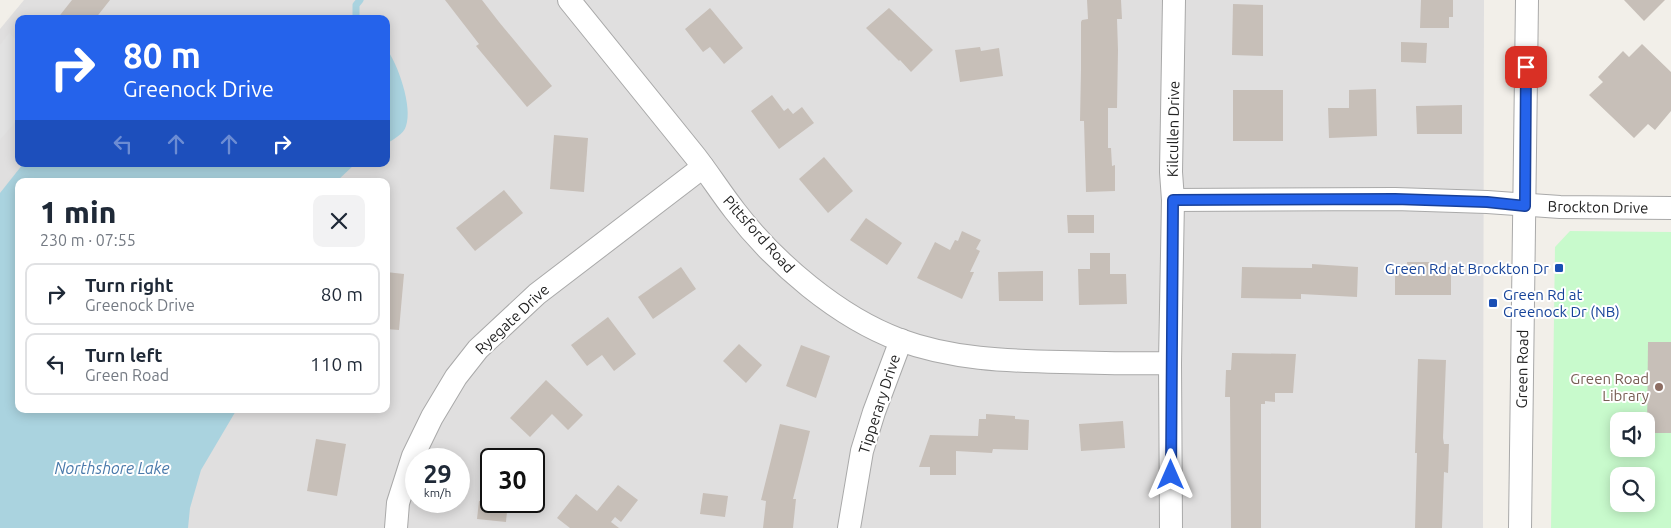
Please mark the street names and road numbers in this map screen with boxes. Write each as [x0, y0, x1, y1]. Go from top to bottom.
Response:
street label: Kilcullen Drive [1164, 81, 1182, 177]
street label: Pittsford Road [720, 192, 798, 276]
street label: Brockton Drive [1548, 198, 1648, 216]
street label: Ryegate Drive [472, 281, 552, 357]
street label: Green Road [1513, 329, 1531, 409]
street label: Tipperary Drive [855, 352, 903, 456]

